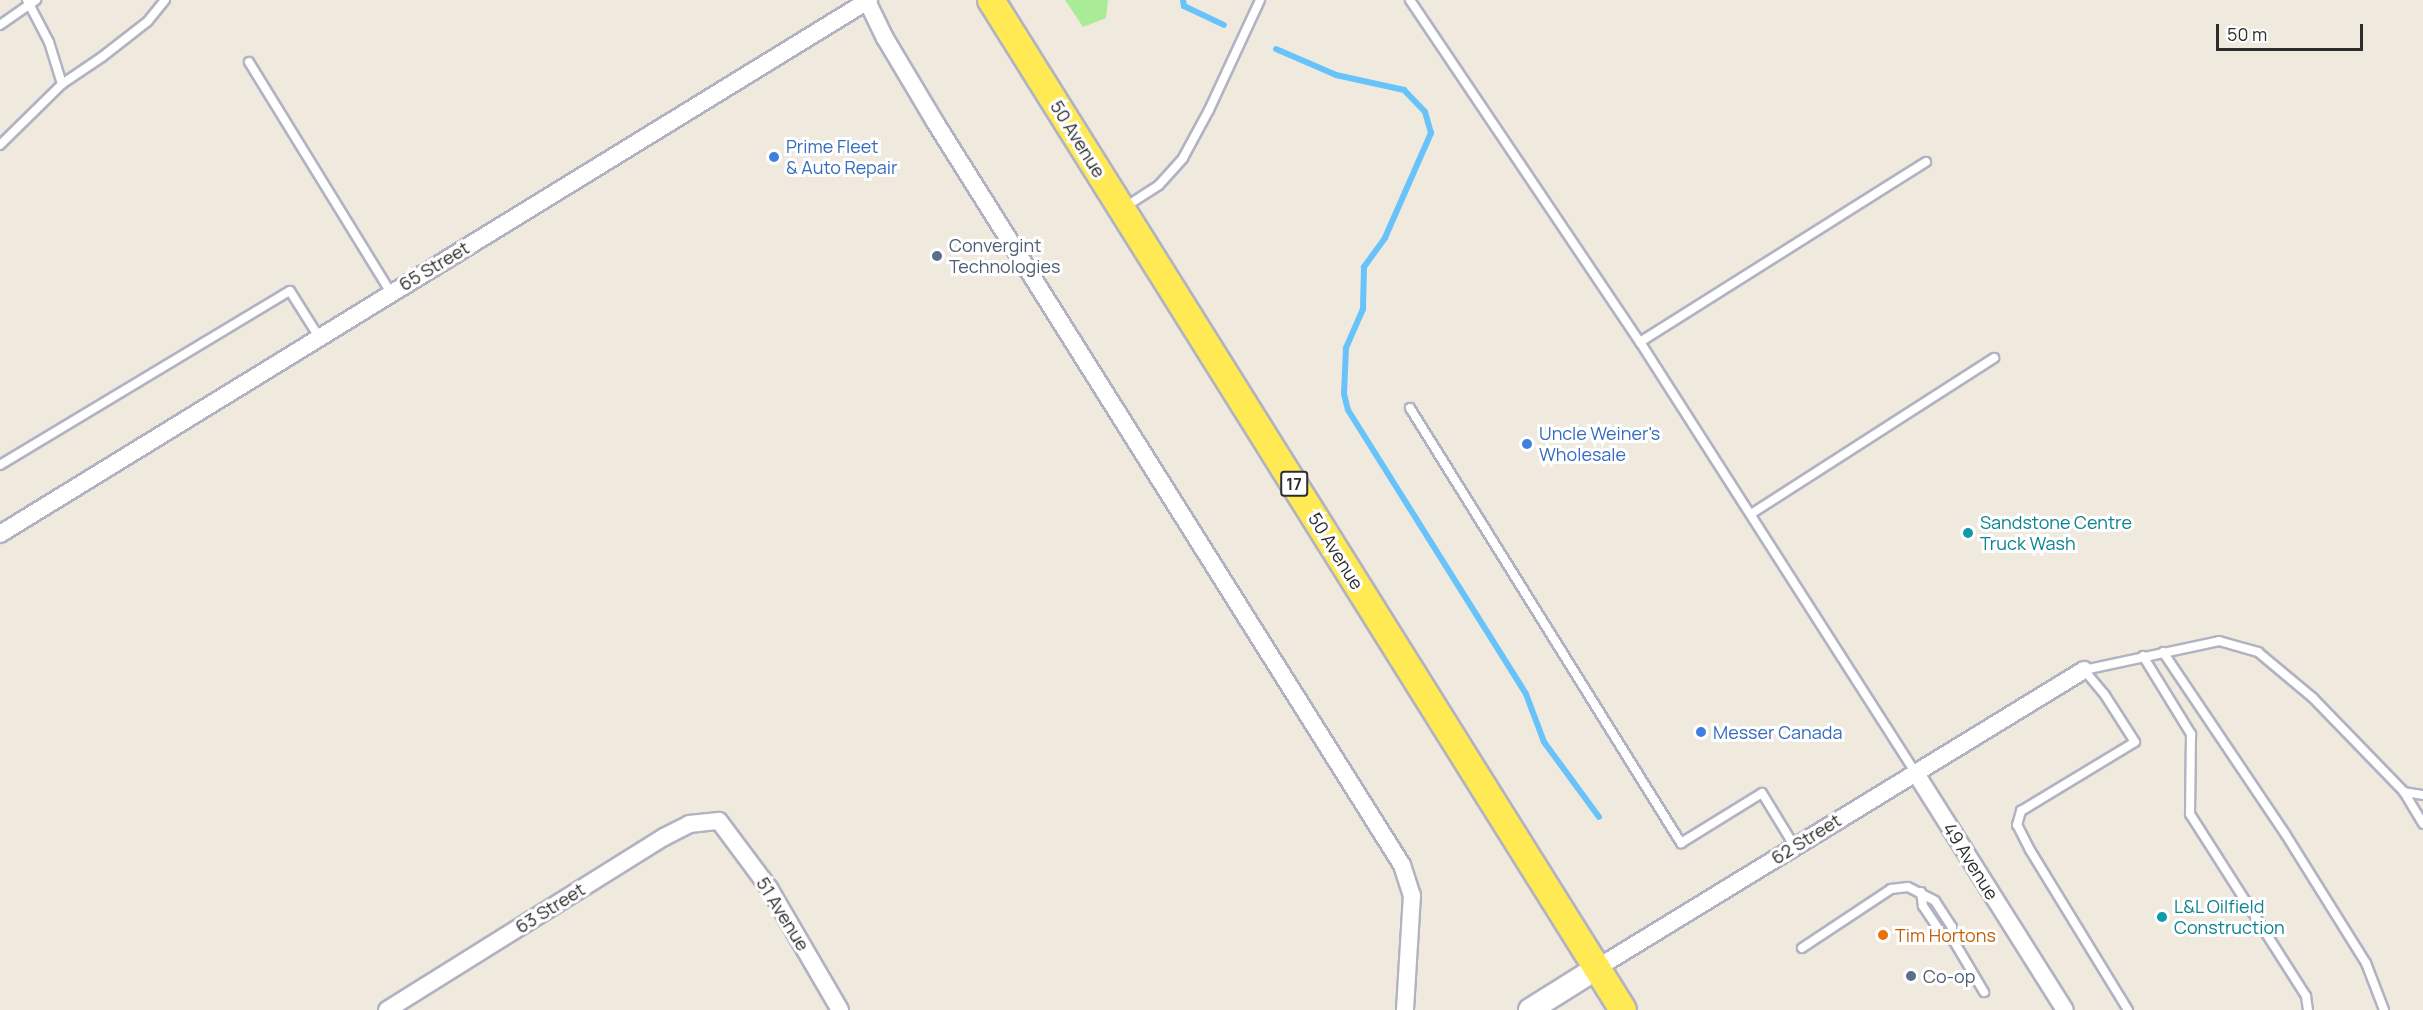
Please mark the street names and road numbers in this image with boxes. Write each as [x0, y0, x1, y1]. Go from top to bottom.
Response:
street label: 50 Avenue [1046, 97, 1110, 181]
street label: 65 Street [395, 237, 473, 295]
road number: 17 [1279, 471, 1309, 497]
street label: 50 Avenue [1304, 509, 1368, 593]
street label: 62 Street [1767, 809, 1845, 869]
street label: 49 Avenue [1939, 818, 2003, 904]
street label: 51 Avenue [752, 873, 814, 955]
street label: 63 Street [511, 878, 589, 938]

